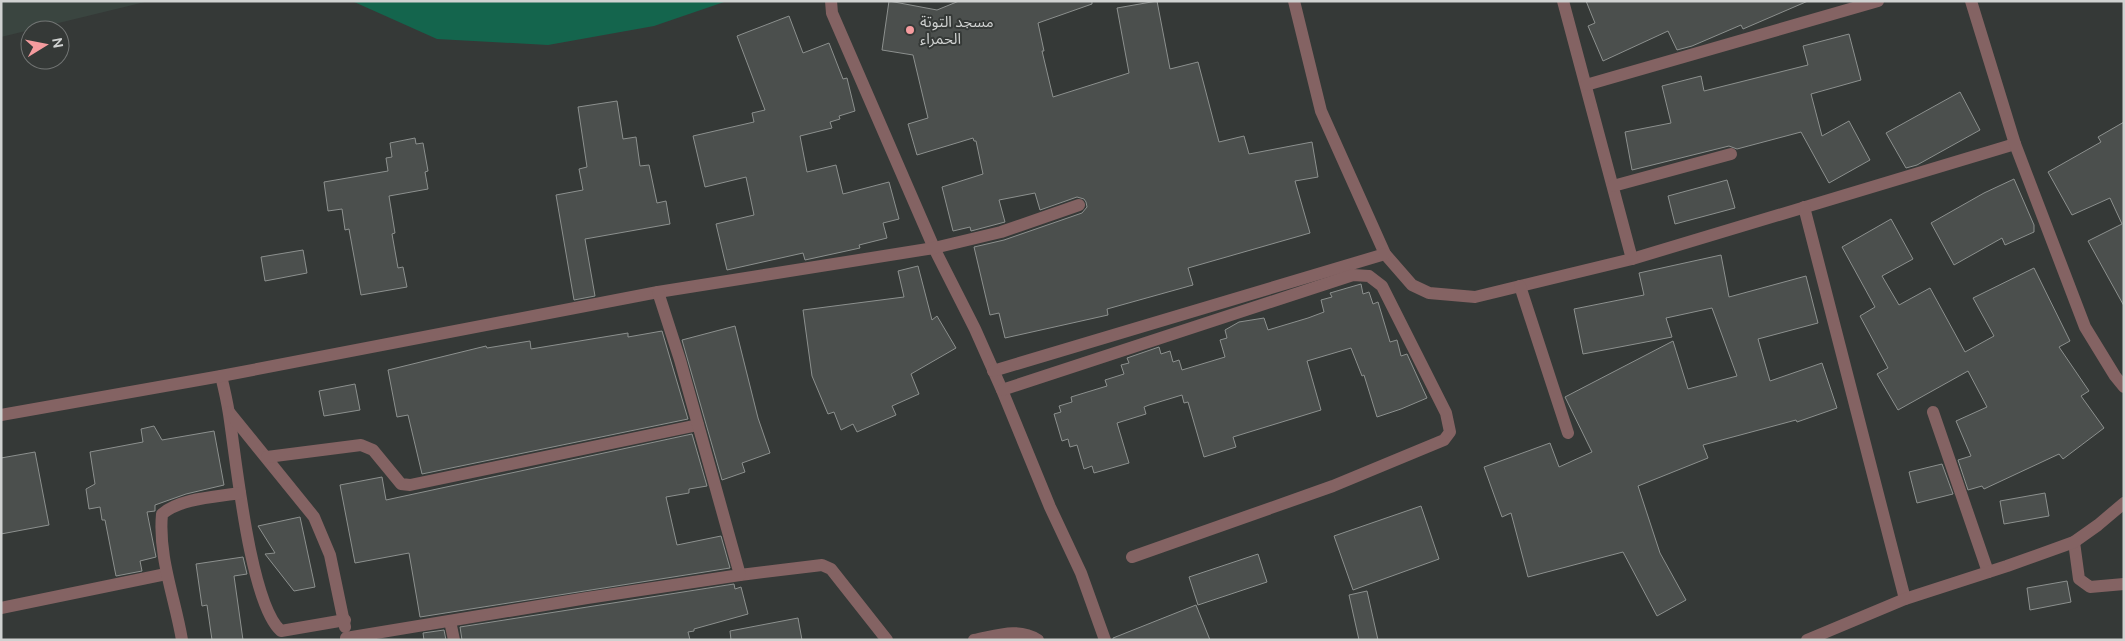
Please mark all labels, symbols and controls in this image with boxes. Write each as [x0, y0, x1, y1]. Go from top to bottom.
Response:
place label: مسجد التوتة الحمراء [920, 13, 994, 48]
north arrow [20, 20, 70, 70]
marker: مسجد التوتة الحمراء [904, 24, 916, 36]
text: N [49, 36, 67, 49]

